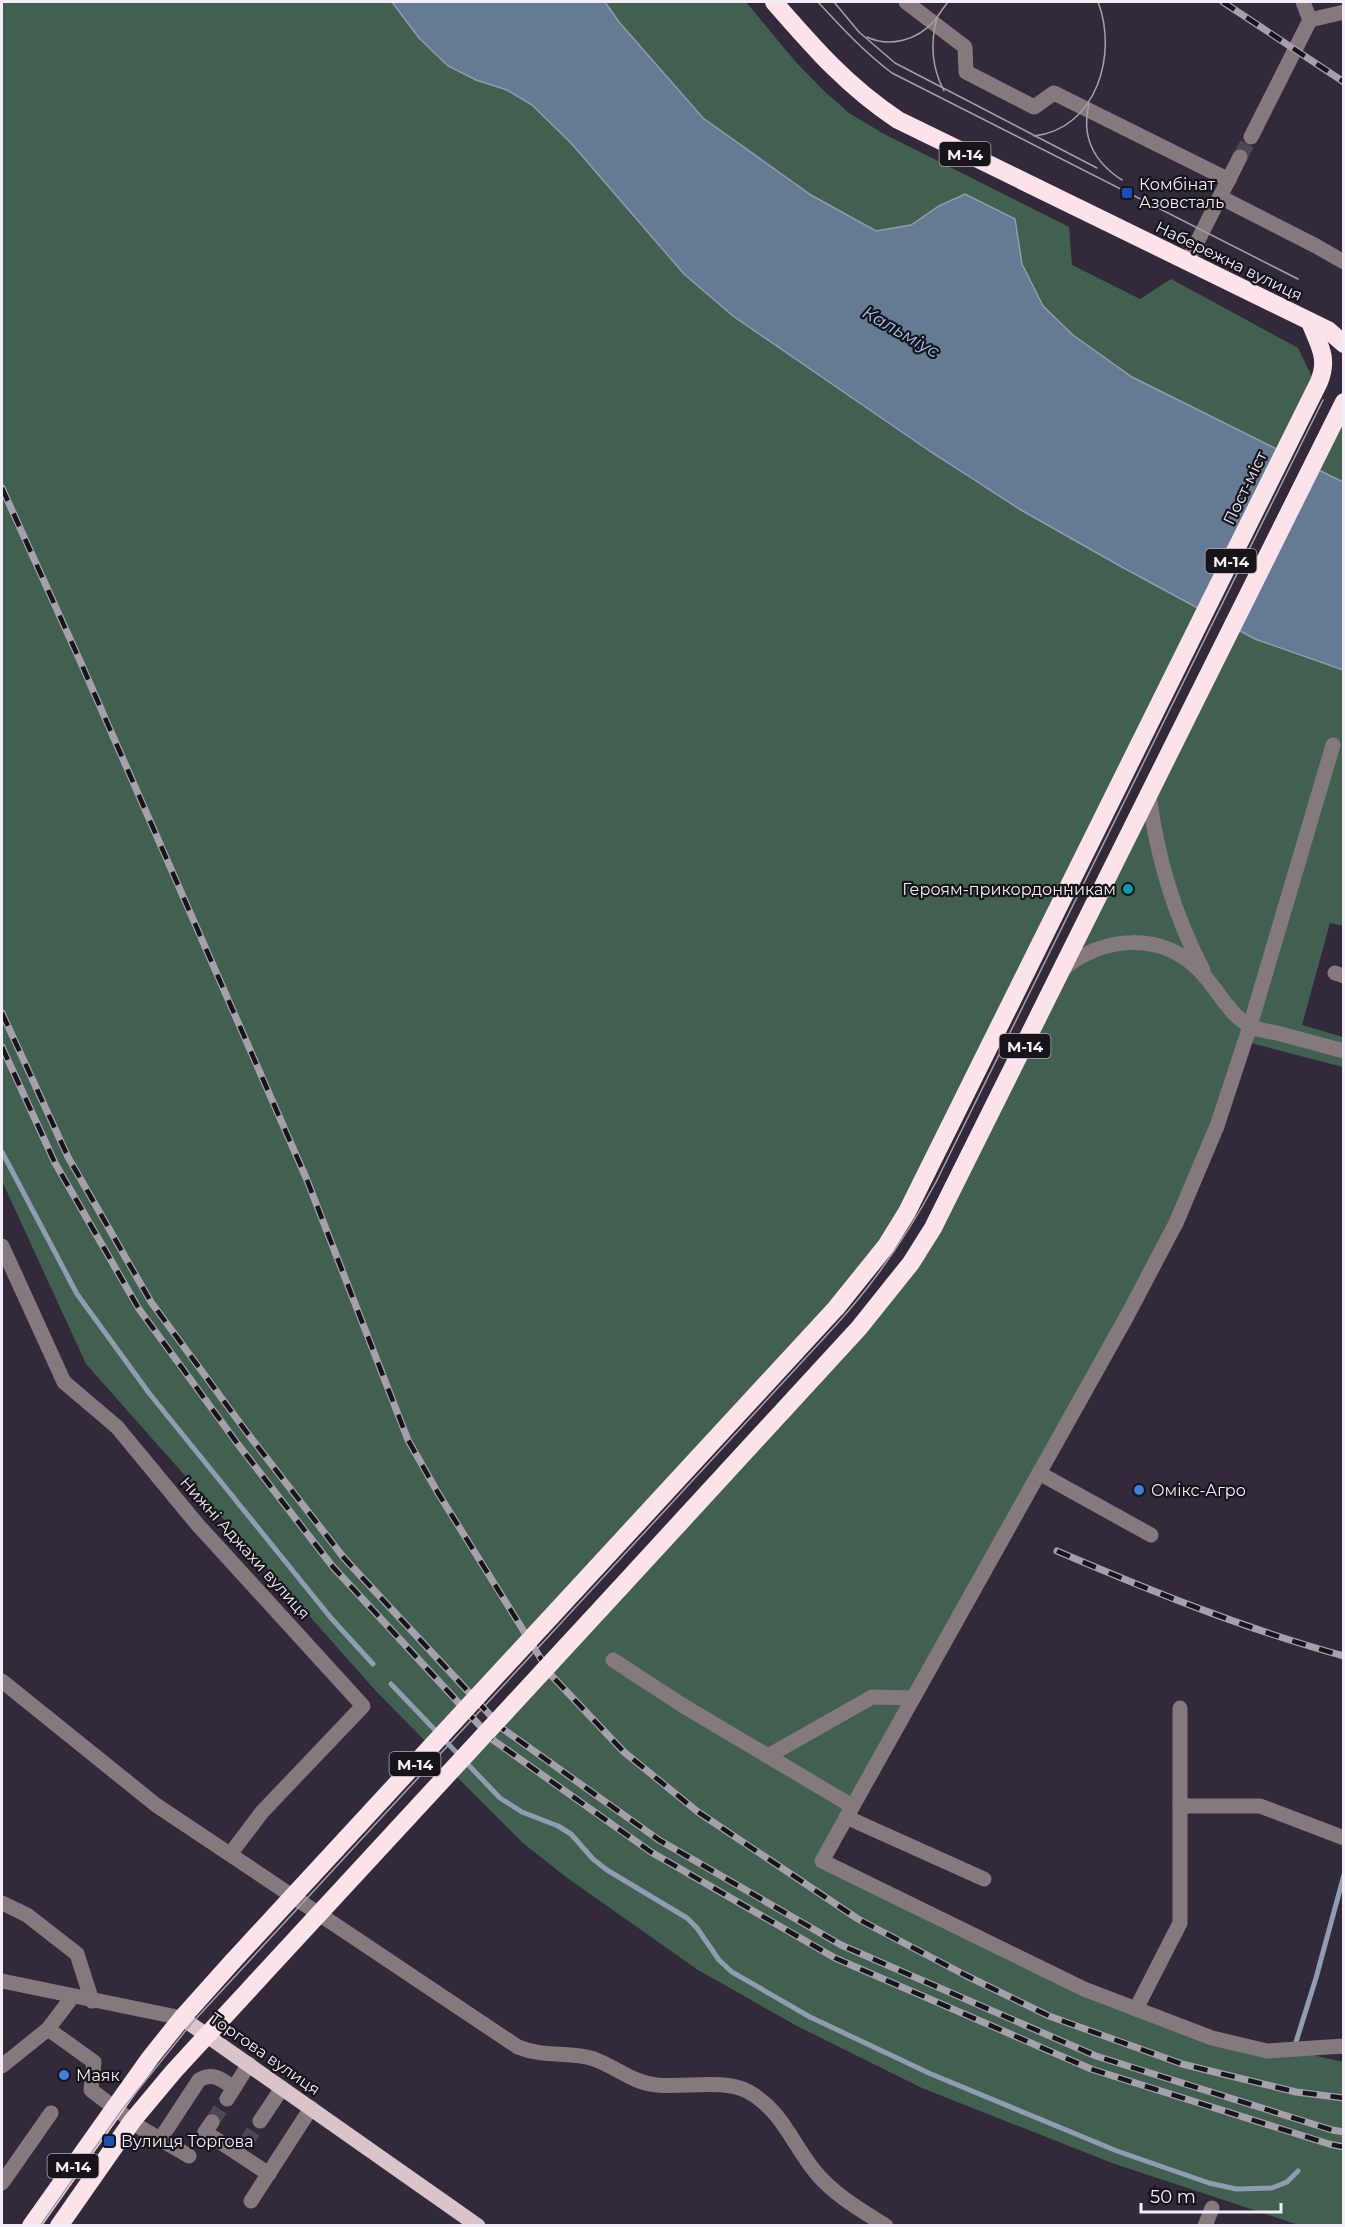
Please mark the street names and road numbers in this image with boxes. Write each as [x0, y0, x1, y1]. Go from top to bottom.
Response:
road number: М-14 [940, 142, 990, 166]
street label: Набережна вулиця [1152, 217, 1306, 305]
street label: Пост-міст [1219, 448, 1271, 528]
road number: М-14 [1206, 549, 1256, 573]
road number: М-14 [1000, 1034, 1050, 1058]
street label: Нижні Аджахи вулиця [176, 1473, 314, 1623]
road number: М-14 [390, 1752, 440, 1776]
street label: Торгова вулиця [206, 2009, 324, 2099]
road number: М-14 [48, 2154, 98, 2178]

